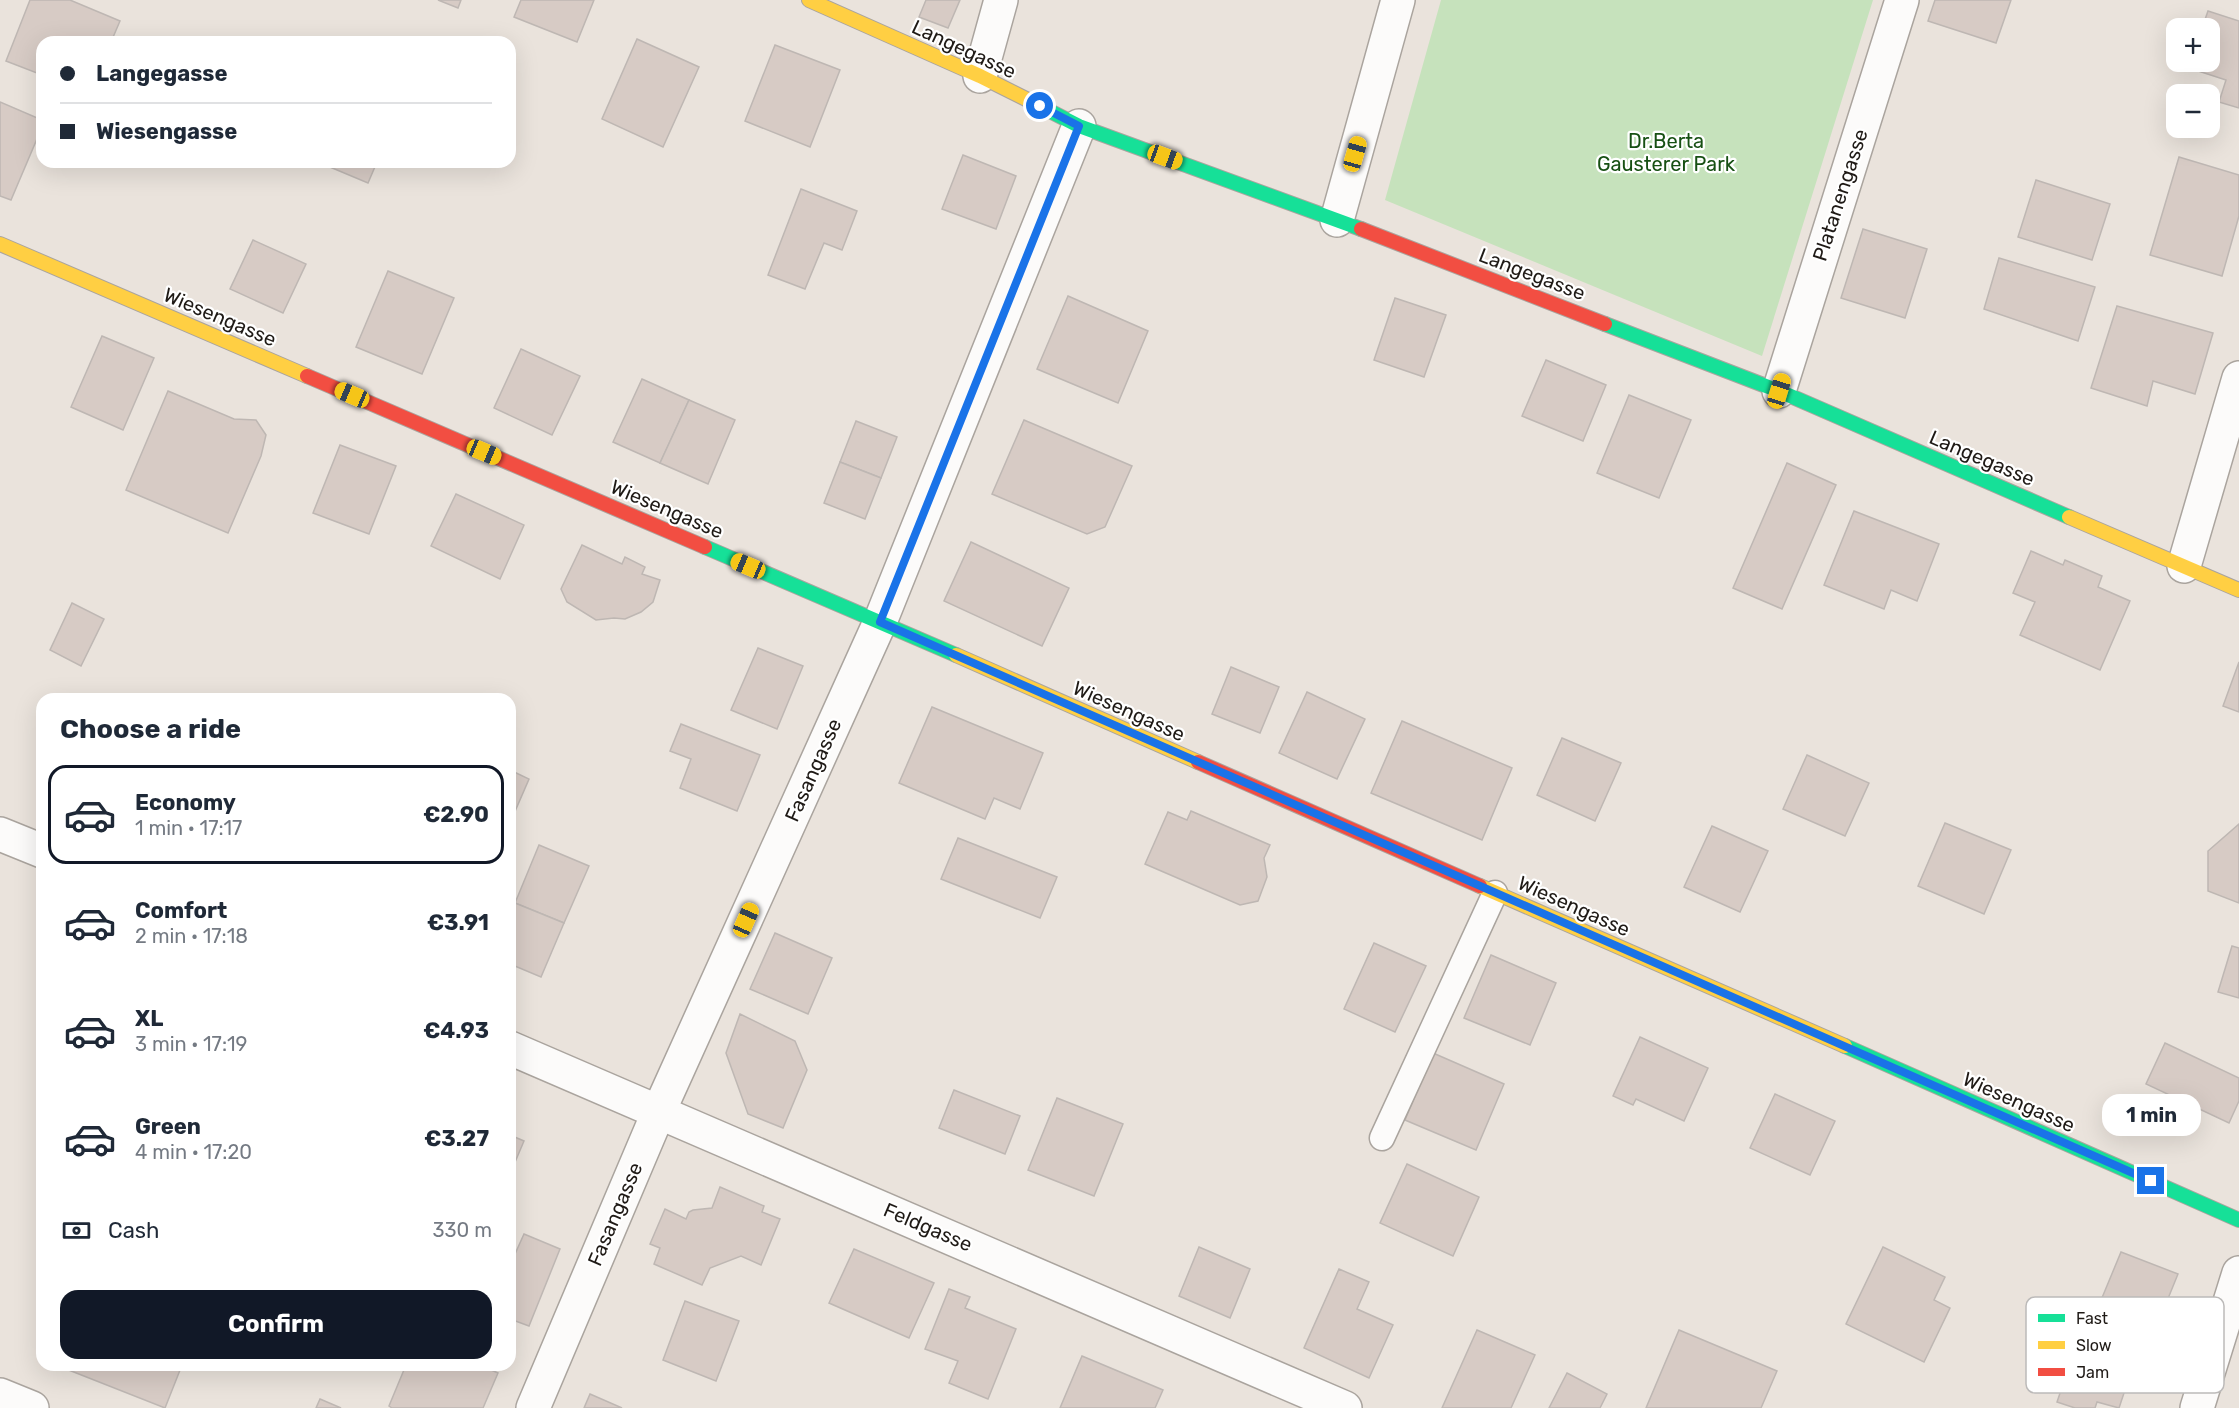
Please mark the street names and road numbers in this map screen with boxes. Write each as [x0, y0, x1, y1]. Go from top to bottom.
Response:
street label: Langegasse [908, 14, 1020, 84]
street label: Platanengasse [1807, 126, 1873, 264]
street label: Langegasse [1475, 243, 1589, 305]
street label: Wiesengasse [160, 282, 280, 352]
street label: Langegasse [1926, 425, 2038, 491]
street label: Wiesengasse [607, 474, 727, 544]
street label: Wiesengasse [1069, 676, 1189, 746]
street label: Fasangasse [780, 715, 846, 825]
street label: Wiesengasse [1514, 871, 1634, 941]
street label: Wiesengasse [1959, 1067, 2079, 1137]
street label: Fasangasse [582, 1159, 648, 1269]
street label: Feldgasse [880, 1198, 976, 1256]

